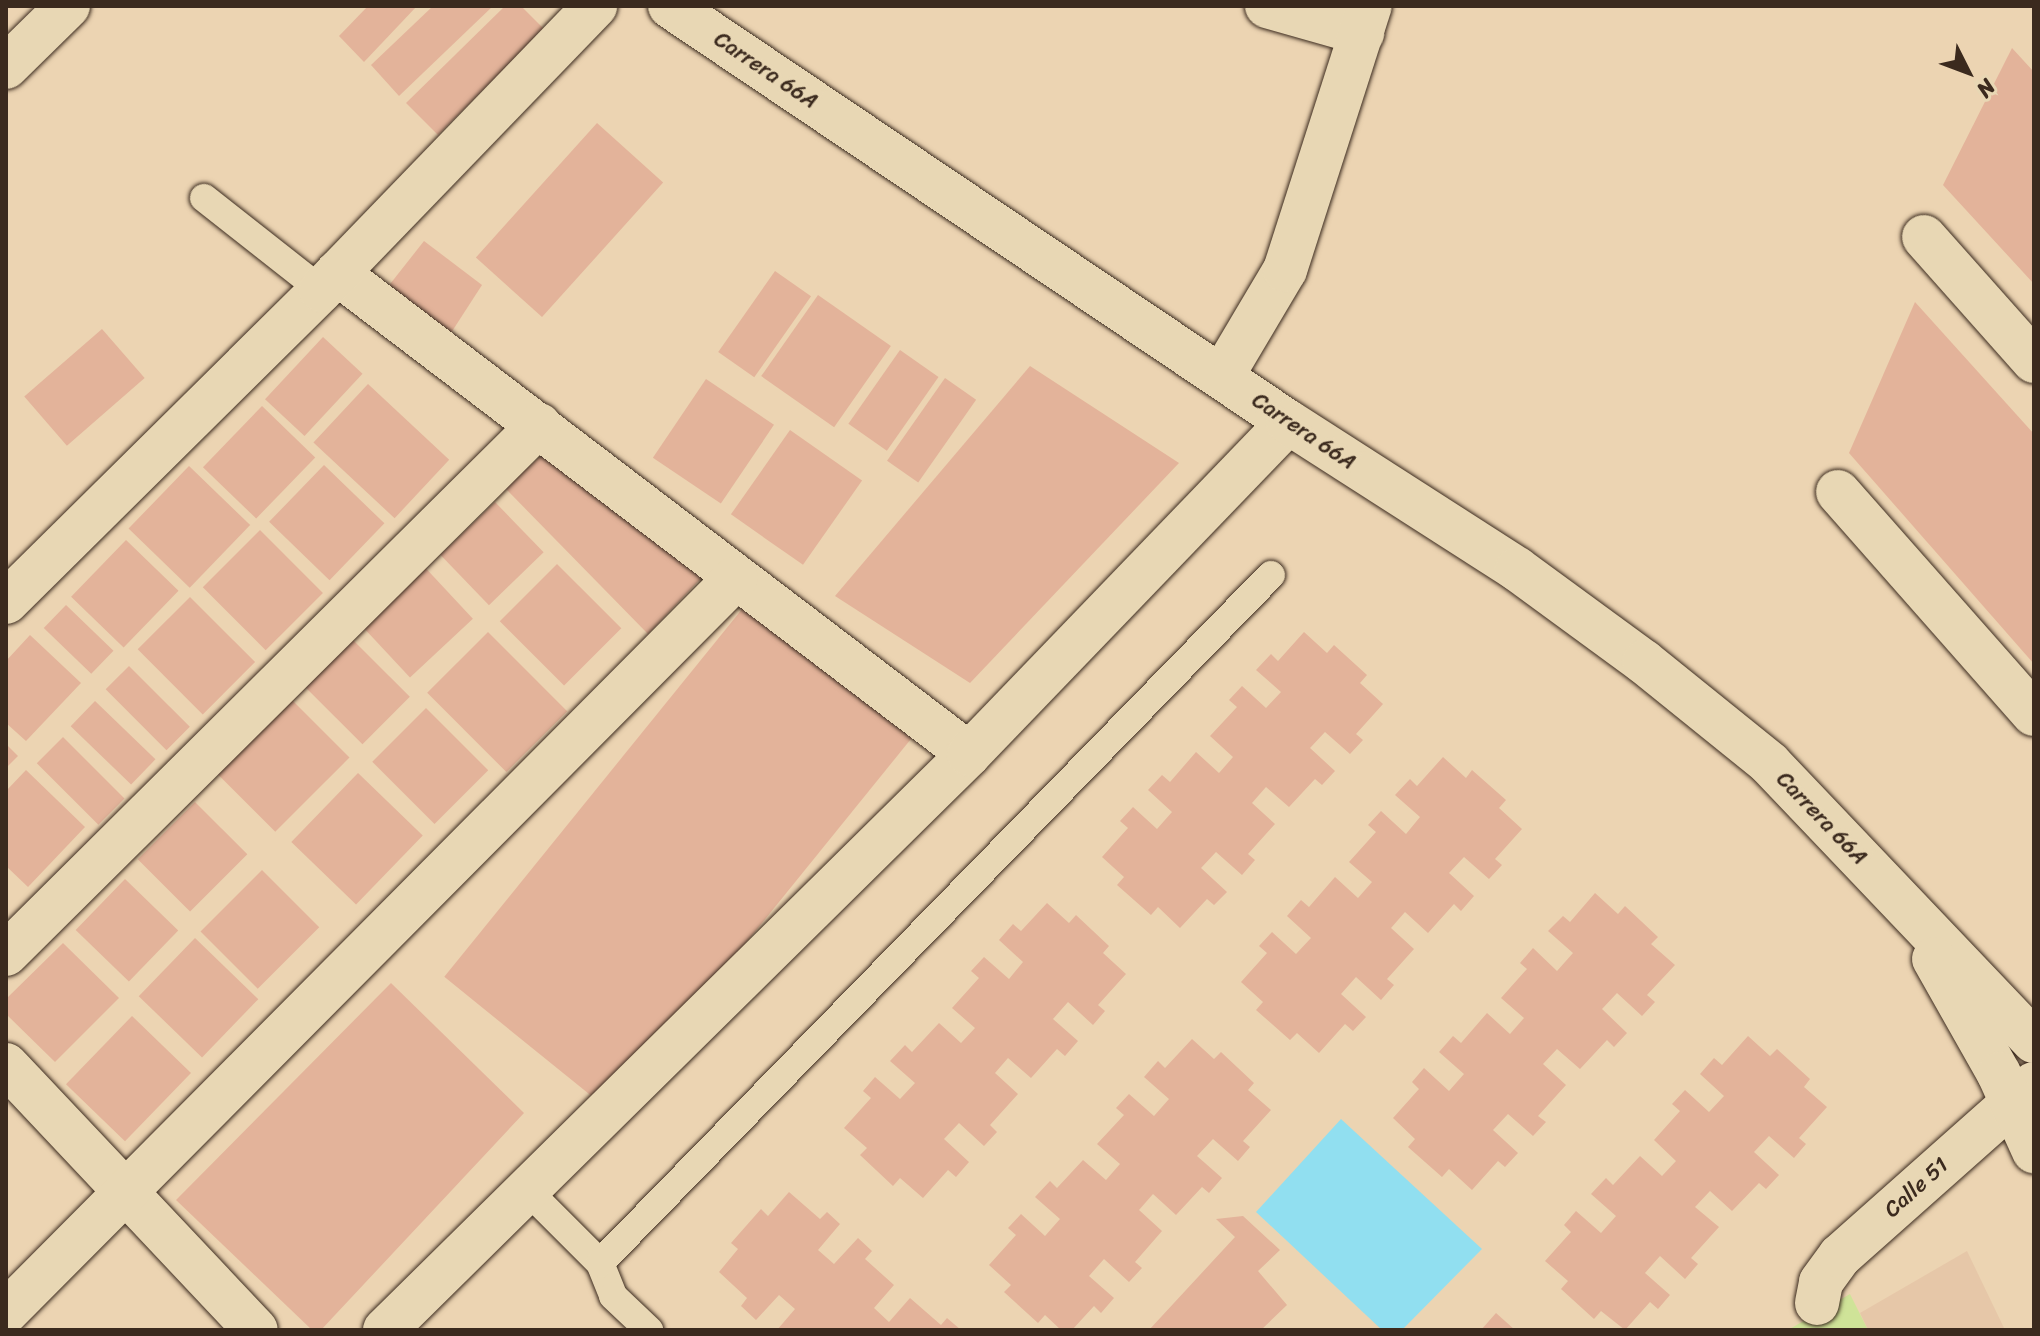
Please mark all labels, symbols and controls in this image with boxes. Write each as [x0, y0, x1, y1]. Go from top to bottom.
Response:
street label: Carrera 66A [709, 26, 823, 114]
north arrow [1928, 32, 2008, 112]
text: N [1967, 70, 2006, 107]
street label: Carrera 66A [1247, 387, 1361, 475]
street label: Carrera 66A [1771, 766, 1873, 870]
street label: Calle 51 [1878, 1151, 1954, 1223]

